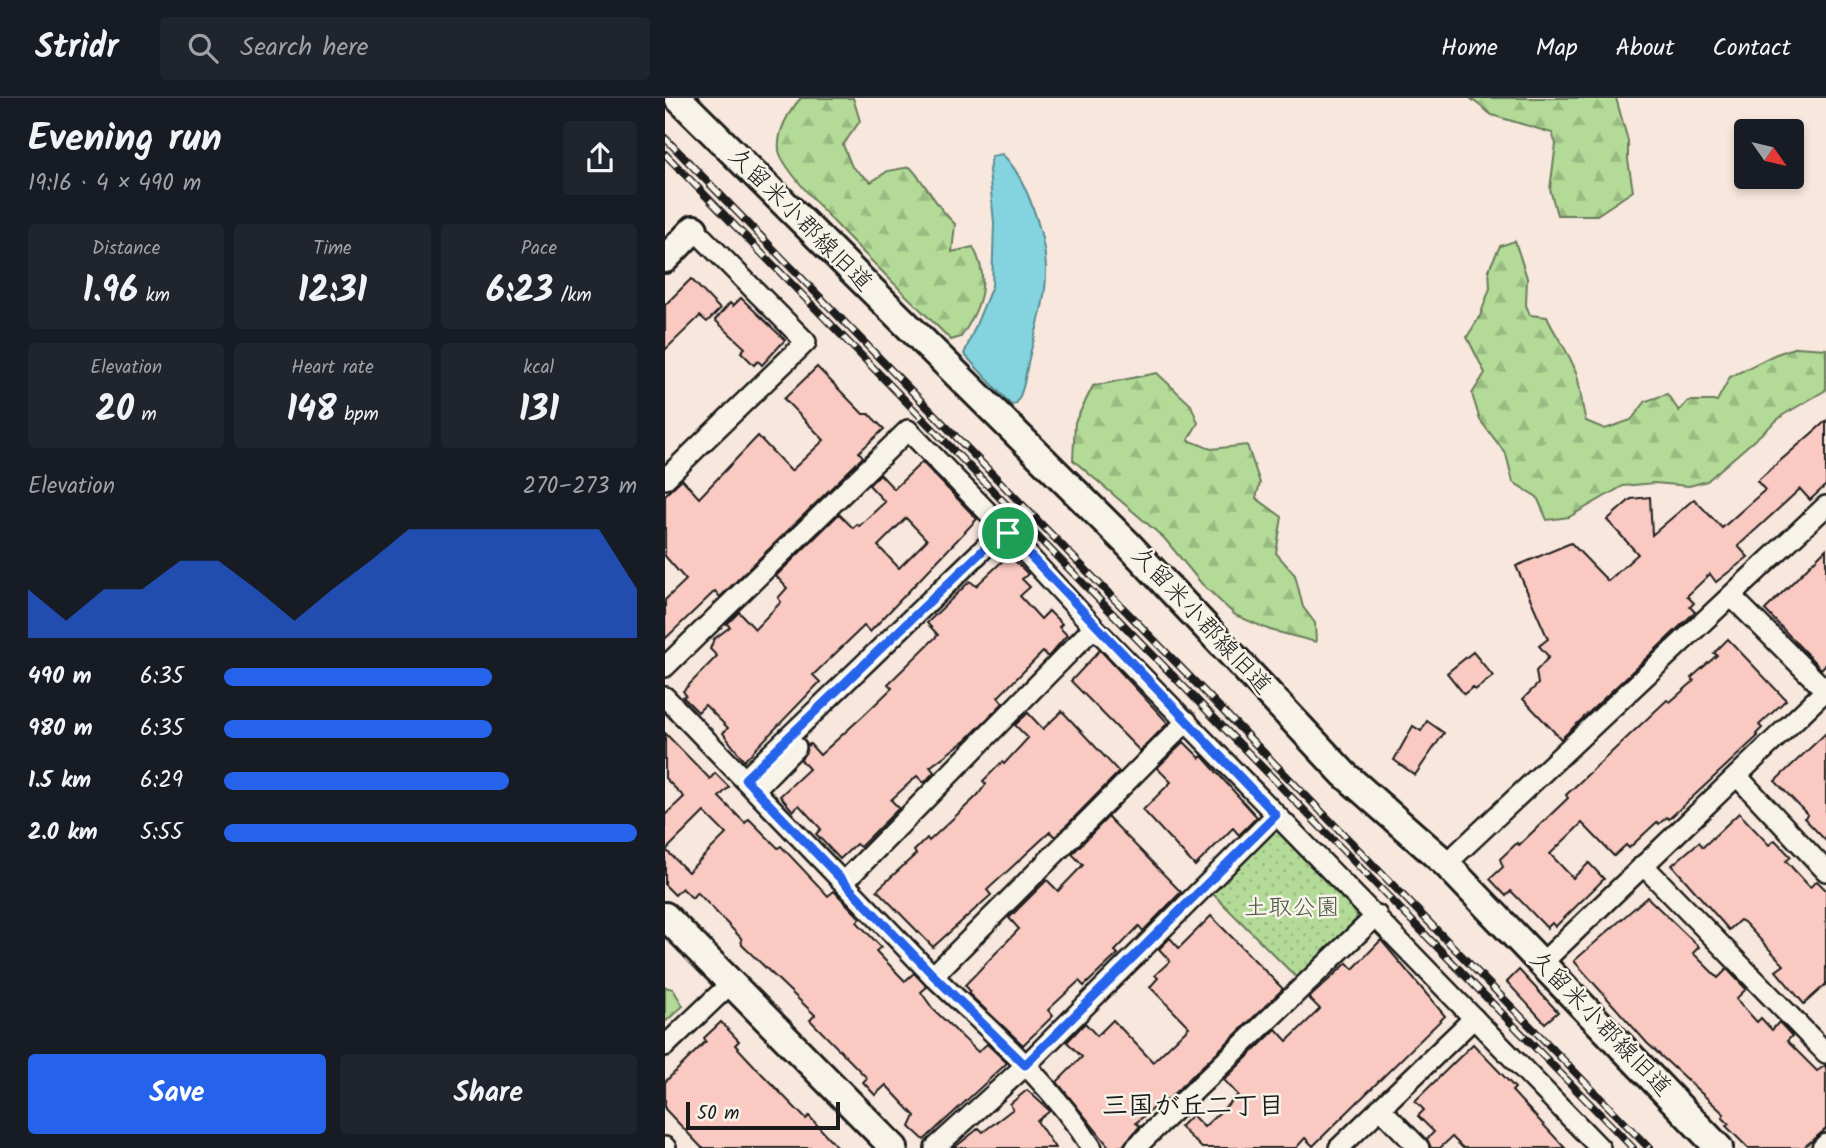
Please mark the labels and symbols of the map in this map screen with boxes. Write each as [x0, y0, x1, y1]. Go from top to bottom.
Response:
north arrow [1734, 119, 1804, 189]
street label: 久留米小郡線旧道 [718, 138, 882, 302]
pin [978, 503, 1038, 563]
street label: 久留米小郡線旧道 [1121, 537, 1281, 705]
park label: 土取公園 [1244, 889, 1340, 928]
street label: 久留米小郡線旧道 [1519, 941, 1681, 1107]
district label: 三国が丘二丁目 [1102, 1086, 1284, 1128]
scale bar [686, 1099, 840, 1131]

